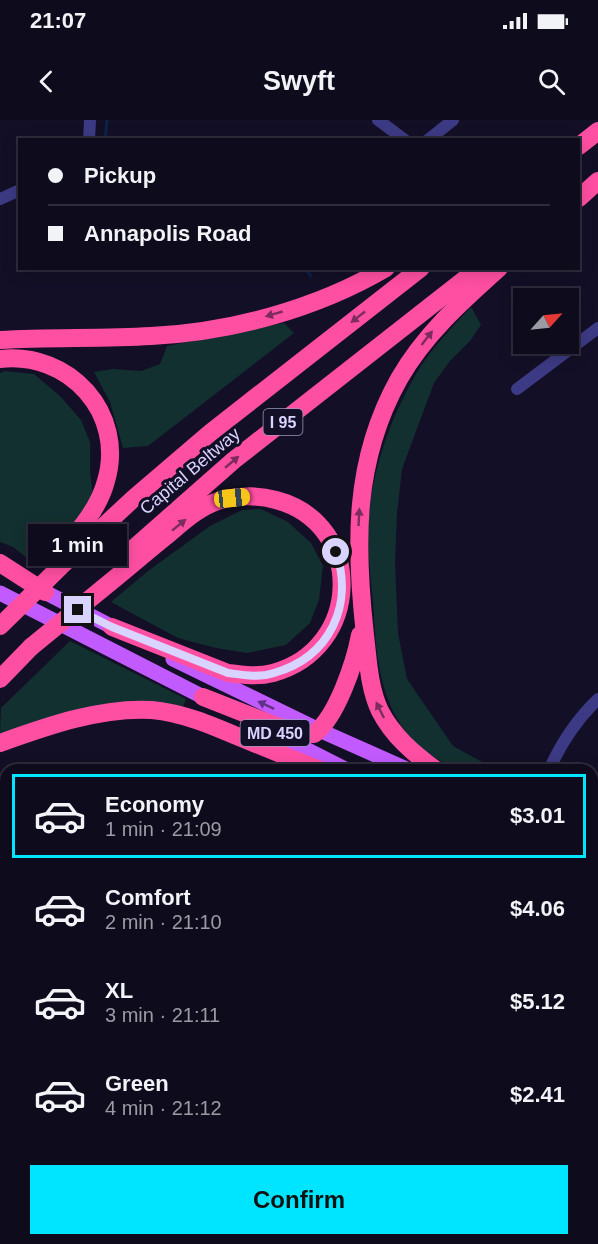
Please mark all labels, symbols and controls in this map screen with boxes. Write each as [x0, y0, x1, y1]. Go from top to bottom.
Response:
text: 21:07 [30, 8, 86, 33]
icon: back [30, 65, 63, 98]
icon: search [535, 65, 568, 98]
text: Swyft [263, 66, 335, 96]
text: Pickup [84, 163, 156, 188]
text: Annapolis Road [84, 221, 251, 246]
north arrow [513, 288, 579, 354]
map controls [513, 288, 579, 354]
one-way arrow [265, 310, 283, 320]
one-way arrow [350, 311, 366, 324]
one-way arrow [421, 330, 434, 346]
road number: I 95 [264, 409, 302, 435]
street label: Capital Beltway [136, 423, 244, 519]
one-way arrow [224, 456, 240, 469]
car [213, 487, 251, 509]
one-way arrow [354, 508, 363, 527]
one-way arrow [171, 519, 187, 532]
callout: 1 min [28, 523, 128, 565]
text: 1 min [51, 534, 104, 556]
route start [322, 538, 349, 565]
route end [64, 596, 91, 623]
one-way arrow [258, 700, 275, 710]
one-way arrow [376, 701, 385, 718]
road number: MD 450 [240, 720, 310, 746]
icon: car [33, 789, 87, 843]
text: Economy [105, 792, 204, 817]
text: $3.01 [510, 803, 565, 828]
text: 1 min · 21:09 [105, 818, 222, 840]
icon: car [33, 882, 87, 936]
text: Comfort [105, 885, 191, 910]
text: $4.06 [510, 896, 565, 921]
text: 2 min · 21:10 [105, 911, 222, 933]
icon: car [33, 975, 87, 1029]
text: XL [105, 978, 133, 1003]
text: $5.12 [510, 989, 565, 1014]
text: 3 min · 21:11 [105, 1004, 220, 1026]
icon: car [33, 1068, 87, 1122]
text: Green [105, 1071, 169, 1096]
text: $2.41 [510, 1082, 565, 1107]
text: 4 min · 21:12 [105, 1097, 222, 1119]
button: Confirm [30, 1165, 568, 1234]

